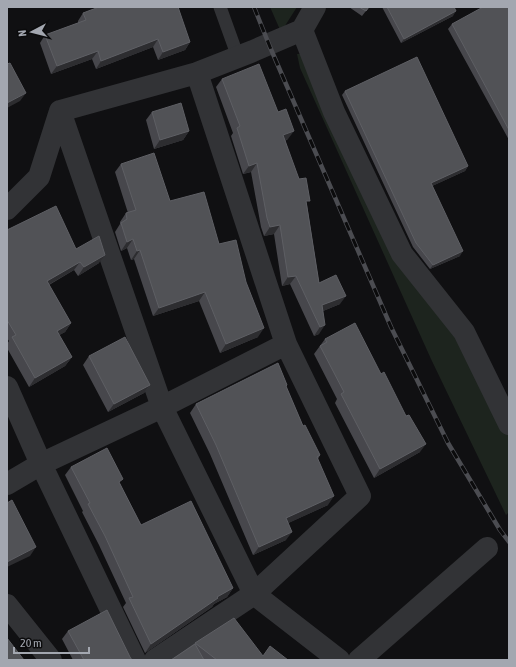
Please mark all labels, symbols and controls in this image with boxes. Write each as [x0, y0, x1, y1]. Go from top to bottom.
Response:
north arrow [12, 12, 52, 52]
text: N [16, 29, 28, 37]
scale bar [14, 629, 89, 655]
text: 20 m [20, 636, 42, 650]

